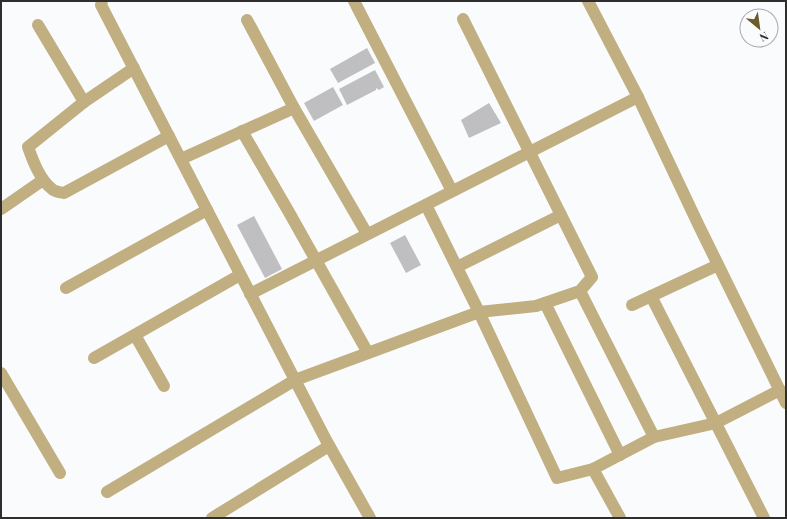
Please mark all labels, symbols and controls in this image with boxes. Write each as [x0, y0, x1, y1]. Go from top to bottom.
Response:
north arrow [739, 8, 779, 48]
text: N [757, 29, 771, 46]

